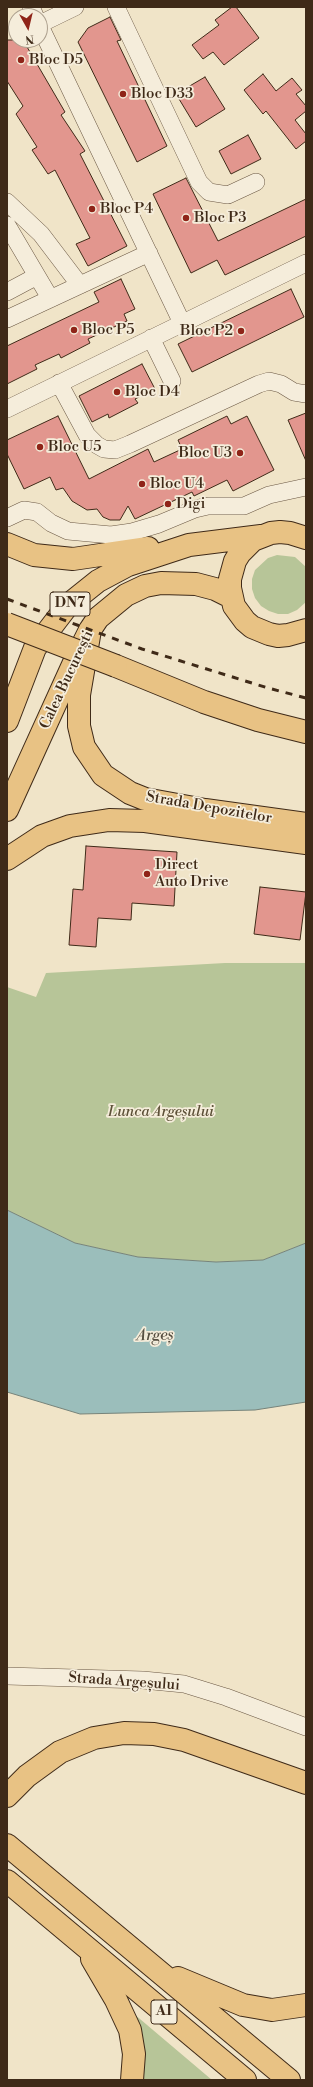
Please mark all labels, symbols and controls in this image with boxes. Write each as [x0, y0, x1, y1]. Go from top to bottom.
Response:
north arrow [8, 8, 48, 48]
text: N [24, 31, 35, 46]
place label: Bloc D5 [29, 51, 83, 69]
marker: Bloc D5 [16, 55, 26, 65]
place label: Bloc D33 [131, 85, 193, 103]
marker: Bloc D33 [118, 89, 128, 99]
place label: Bloc P4 [100, 200, 153, 218]
marker: Bloc P4 [87, 204, 97, 214]
place label: Bloc P3 [194, 209, 247, 227]
marker: Bloc P3 [181, 213, 191, 223]
place label: Bloc P5 [82, 321, 135, 339]
place label: Bloc P2 [180, 322, 233, 340]
marker: Bloc P5 [69, 325, 79, 335]
marker: Bloc P2 [236, 326, 246, 336]
place label: Bloc D4 [125, 383, 180, 401]
marker: Bloc D4 [112, 387, 122, 397]
place label: Bloc U5 [48, 438, 101, 456]
marker: Bloc U5 [35, 442, 45, 452]
place label: Bloc U3 [179, 444, 232, 462]
marker: Bloc U3 [235, 448, 245, 458]
place label: Bloc U4 [150, 475, 204, 493]
marker: Bloc U4 [137, 479, 147, 489]
place label: Digi [176, 495, 205, 513]
marker: Digi [163, 499, 173, 509]
road number: DN7 [50, 592, 90, 616]
street label: Calea București [36, 628, 98, 732]
street label: Strada Depozitelor [145, 788, 273, 828]
place label: Direct Auto Drive [155, 856, 229, 891]
marker: Direct Auto Drive [142, 869, 152, 879]
park label: Lunca Argeșului [108, 1103, 214, 1121]
water label: Argeș [136, 1326, 174, 1346]
street label: Strada Argeșului [68, 1669, 180, 1695]
road number: A1 [151, 2000, 177, 2024]

